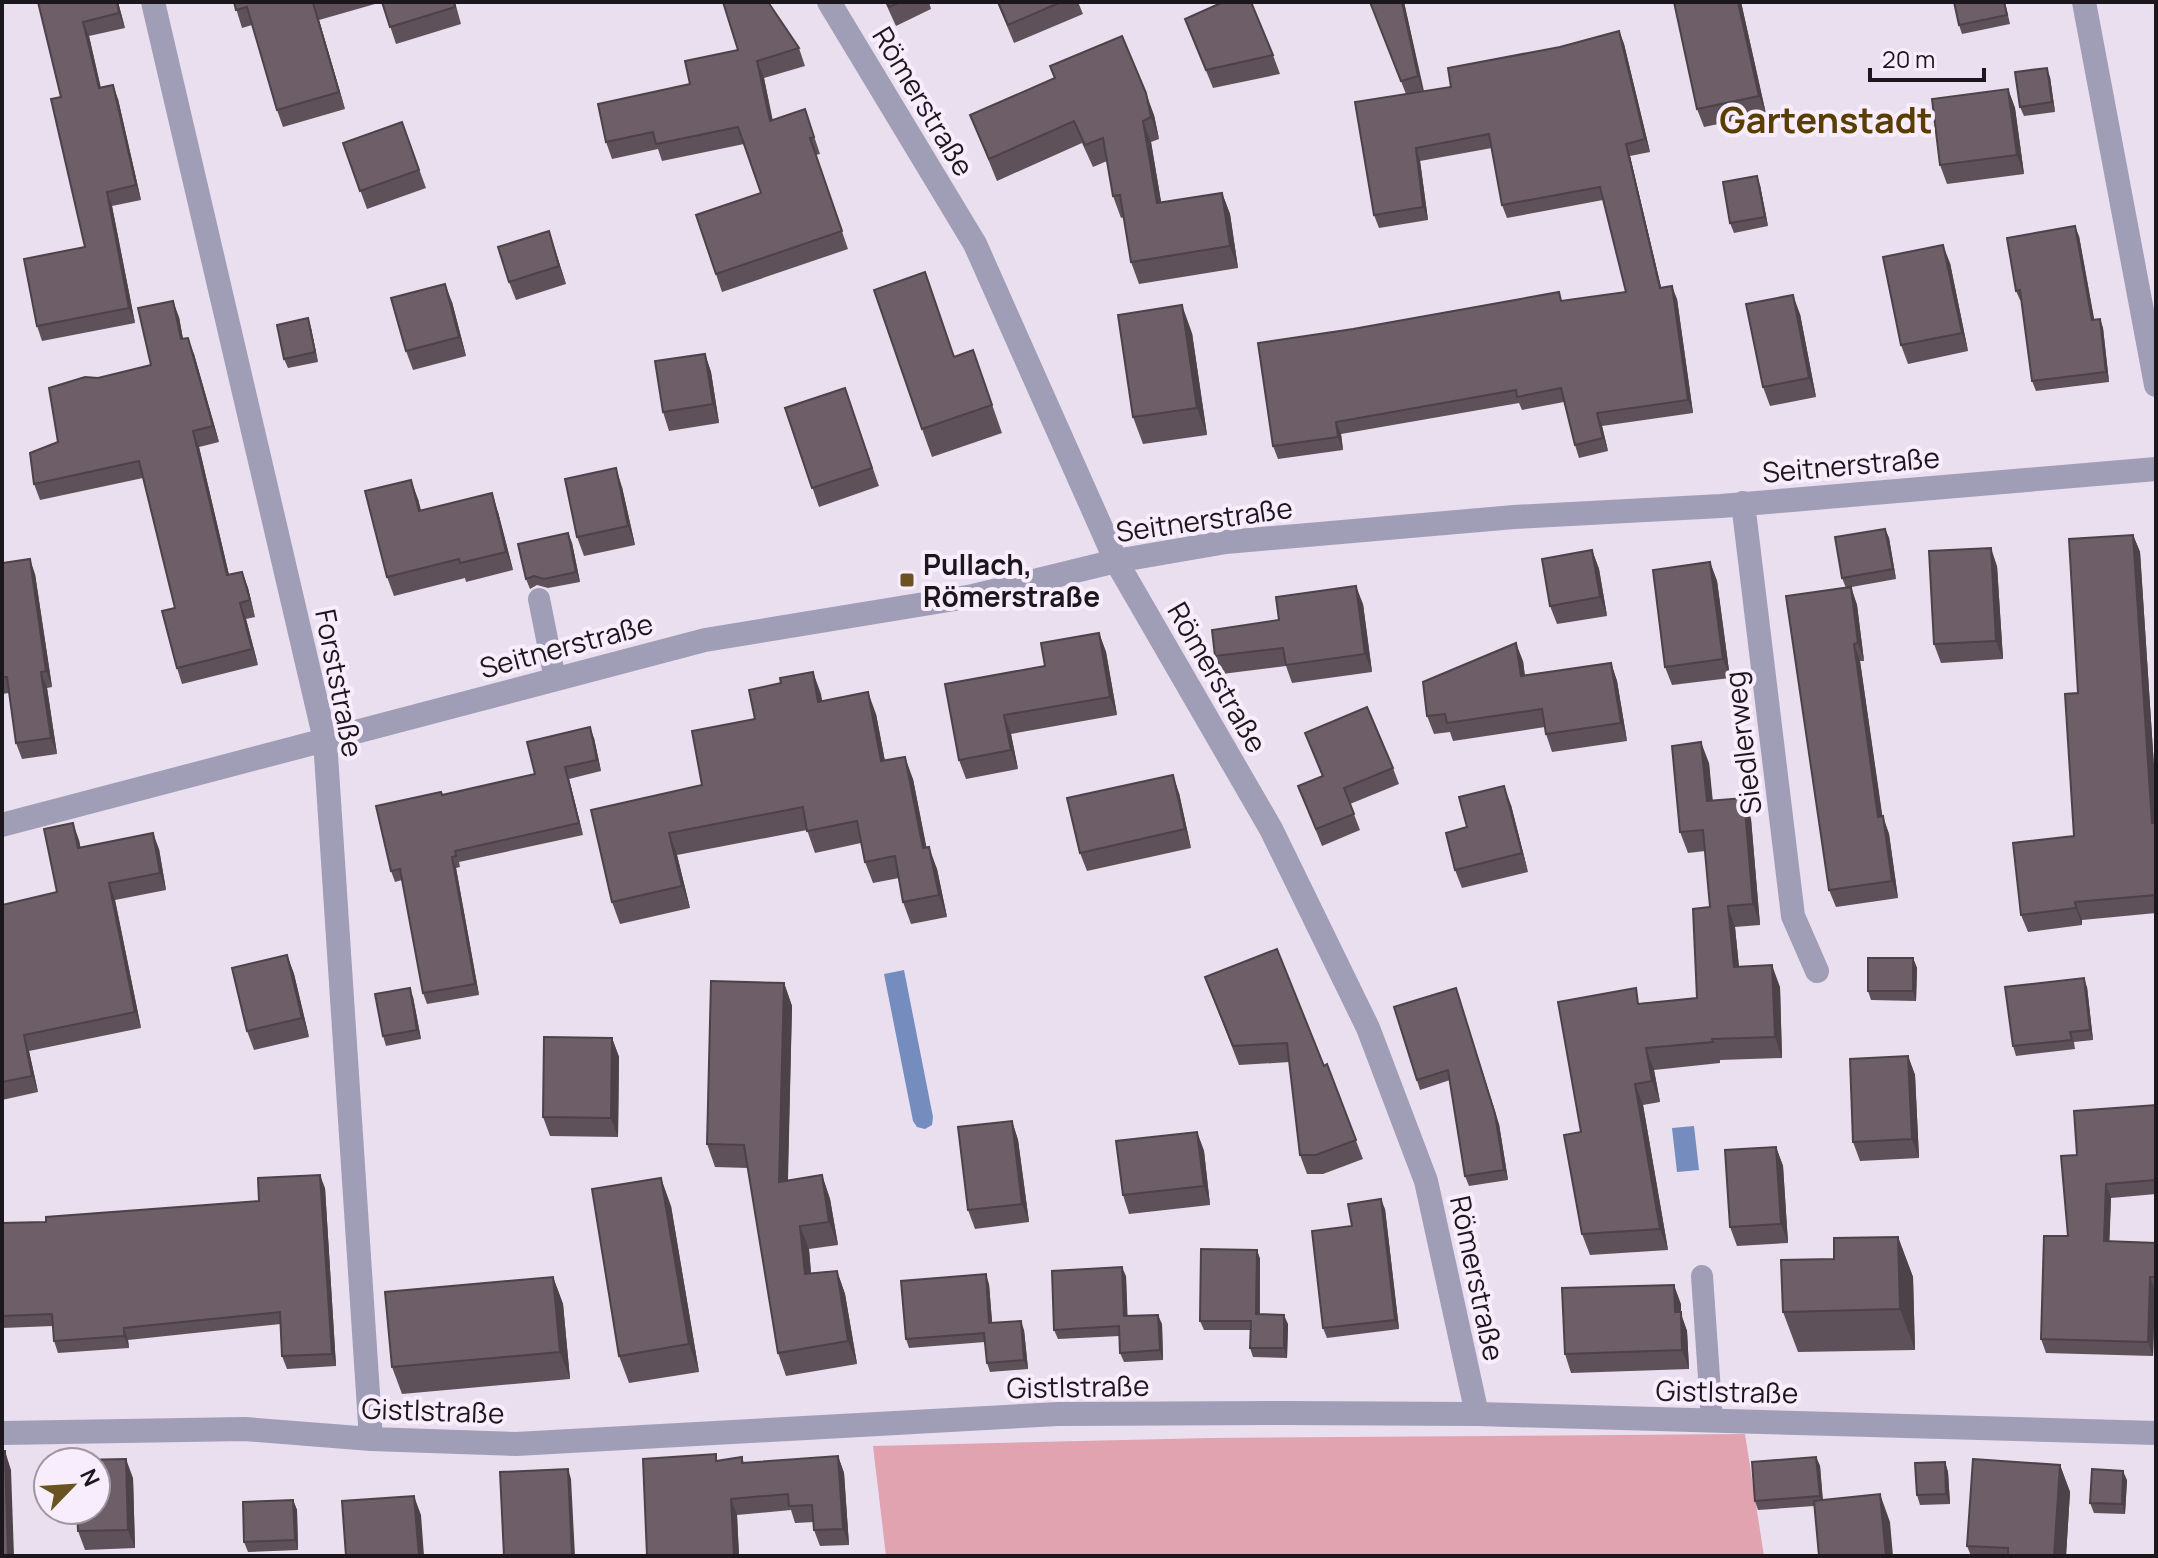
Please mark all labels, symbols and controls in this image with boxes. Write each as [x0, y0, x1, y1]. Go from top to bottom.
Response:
street label: Römerstraße [864, 19, 984, 183]
scale bar [1870, 32, 1984, 82]
text: 20 m [1882, 42, 1935, 75]
district label: Gartenstadt [1719, 95, 1933, 144]
street label: Seitnerstraße [1761, 437, 1941, 491]
street label: Seitnerstraße [1113, 488, 1295, 550]
place label: Pullach, Römerstraße [923, 545, 1100, 615]
marker: Pullach, Römerstraße [898, 571, 916, 589]
street label: Römerstraße [1160, 595, 1276, 759]
street label: Seitnerstraße [475, 604, 657, 686]
street label: Forststraße [307, 606, 373, 760]
street label: Siedlerweg [1714, 669, 1770, 817]
street label: Römerstraße [1442, 1192, 1514, 1364]
street label: Gistlstraße [1006, 1366, 1150, 1406]
street label: Gistlstraße [1655, 1371, 1799, 1411]
street label: Gistlstraße [361, 1389, 505, 1431]
north arrow [32, 1446, 112, 1526]
text: N [73, 1464, 107, 1491]

